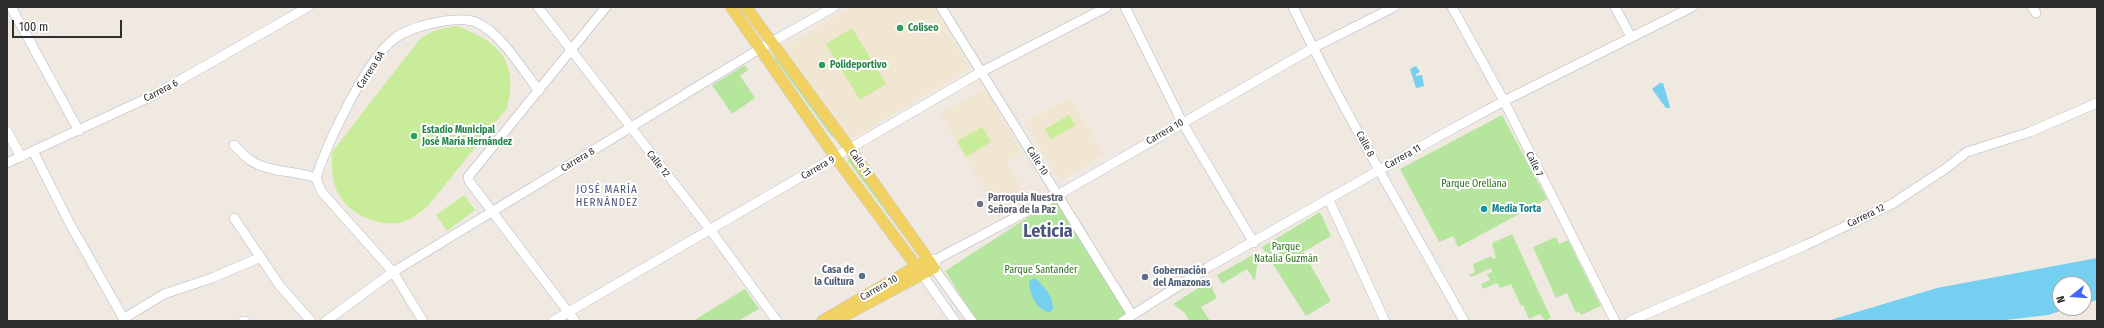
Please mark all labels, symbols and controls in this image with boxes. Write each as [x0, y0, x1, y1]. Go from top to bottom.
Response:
scale bar [14, 12, 124, 38]
text: 100 m [19, 20, 48, 34]
place label: Coliseo [908, 22, 938, 34]
marker: Coliseo [895, 23, 905, 33]
street label: Carrera 6A [354, 49, 388, 91]
place label: Polideportivo [830, 59, 887, 71]
marker: Polideportivo [817, 60, 827, 70]
street label: Carrera 6 [142, 77, 180, 105]
street label: Carrera 10 [1144, 117, 1186, 147]
place label: Estadio Municipal José María Hernández [422, 124, 512, 148]
street label: Calle 8 [1353, 129, 1377, 159]
marker: Estadio Municipal José María Hernández [409, 131, 419, 141]
street label: Carrera 11 [1383, 142, 1423, 172]
street label: Carrera 8 [559, 145, 597, 175]
street label: Calle 10 [1024, 145, 1050, 177]
street label: Calle 11 [846, 147, 874, 179]
street label: Calle 12 [644, 148, 672, 180]
street label: Calle 7 [1523, 150, 1545, 178]
street label: Carrera 9 [799, 154, 837, 182]
park label: Parque Orellana [1441, 178, 1507, 190]
district label: JOSÉ MARÍA HERNÁNDEZ [576, 183, 638, 209]
place label: Parroquia Nuestra Señora de la Paz [988, 192, 1063, 216]
marker: Parroquia Nuestra Señora de la Paz [975, 199, 985, 209]
street label: Carrera 12 [1845, 202, 1887, 230]
place label: Media Torta [1492, 203, 1541, 215]
marker: Media Torta [1479, 204, 1489, 214]
district label: Leticia [1023, 221, 1073, 243]
park label: Parque Natalia Guzmán [1254, 241, 1318, 264]
place label: Casa de la Cultura [814, 264, 854, 288]
park label: Parque Santander [1005, 264, 1077, 276]
place label: Gobernación del Amazonas [1153, 265, 1210, 288]
marker: Casa de la Cultura [857, 271, 867, 281]
marker: Gobernación del Amazonas [1140, 272, 1150, 282]
street label: Carrera 10 [858, 273, 900, 303]
north arrow [2052, 276, 2092, 316]
text: N [2054, 294, 2068, 304]

